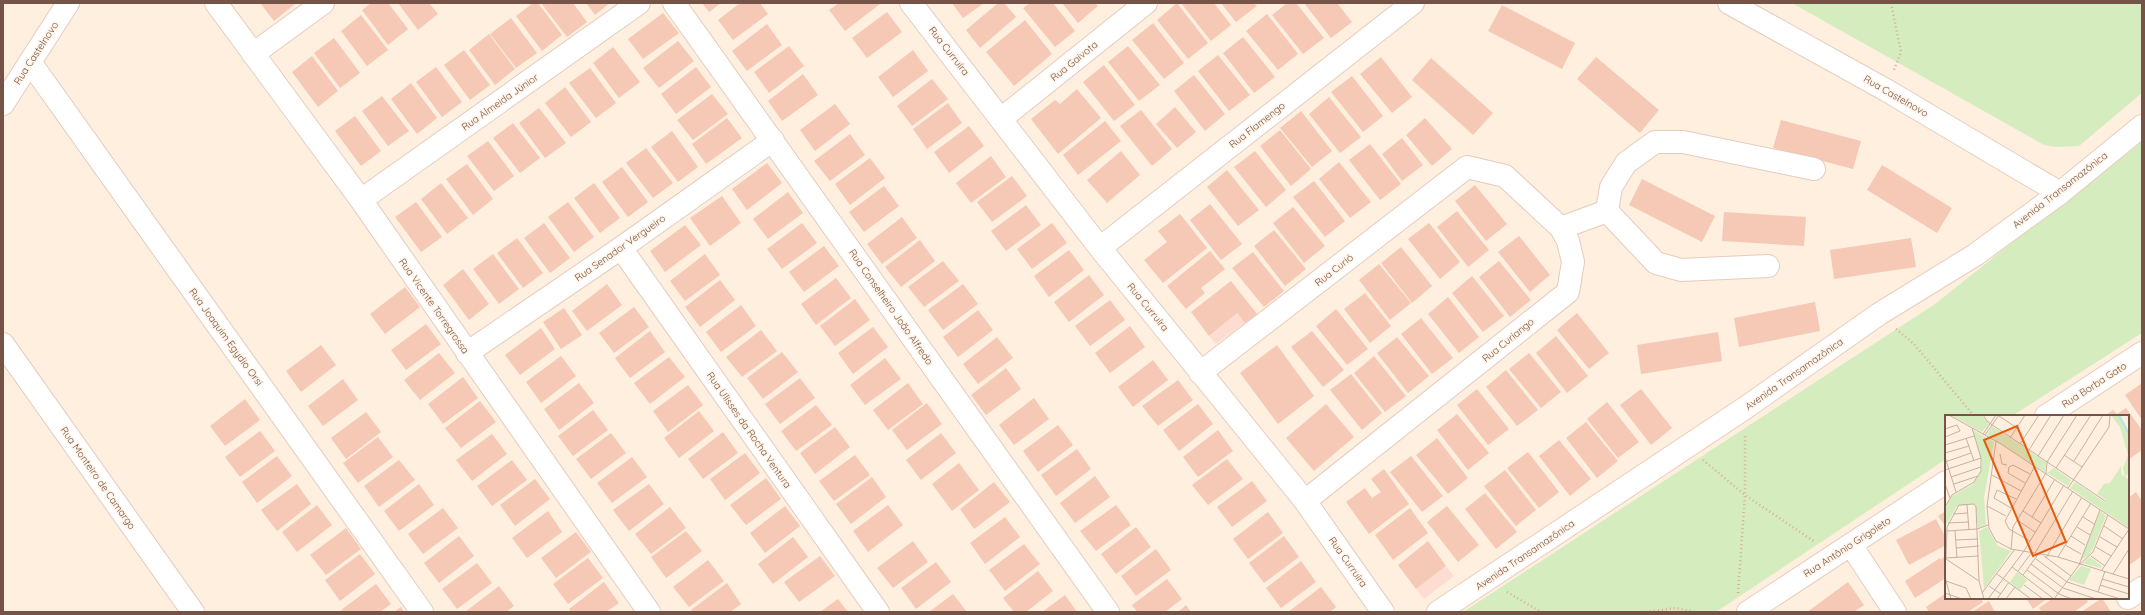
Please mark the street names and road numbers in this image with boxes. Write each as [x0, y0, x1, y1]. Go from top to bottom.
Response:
street label: Rua Castelnovo [11, 19, 61, 87]
street label: Rua Curruíra [926, 24, 972, 78]
street label: Rua Gaivota [1048, 38, 1100, 84]
street label: Rua Almeida Júnior [459, 71, 541, 133]
street label: Rua Castelnovo [1861, 72, 1931, 120]
street label: Rua Flamengo [1226, 99, 1288, 151]
street label: Avenida Transamazônica [2010, 149, 2110, 231]
street label: Rua Senador Vergueiro [572, 212, 668, 284]
street label: Rua Conselheiro João Alfredo [846, 247, 936, 367]
street label: Rua Curió [1312, 251, 1356, 289]
street label: Rua Vicente Torregrossa [396, 256, 472, 356]
street label: Rua Curruíra [1125, 280, 1171, 334]
street label: Rua Joaquim Egydio Orsi [186, 286, 266, 388]
street label: Rua Curiango [1479, 315, 1537, 365]
street label: Avenida Transamazônica [1742, 335, 1846, 413]
street label: Rua Borba Gato [2059, 359, 2129, 411]
street label: Rua Ulisses da Rocha Ventura [704, 369, 794, 491]
street label: Rua Monteiro de Camargo [57, 424, 139, 532]
street label: Rua Antônio Grigoleto [1801, 514, 1893, 580]
street label: Avenida Transamazônica [1473, 517, 1577, 593]
street label: Rua Curruíra [1326, 534, 1370, 590]

